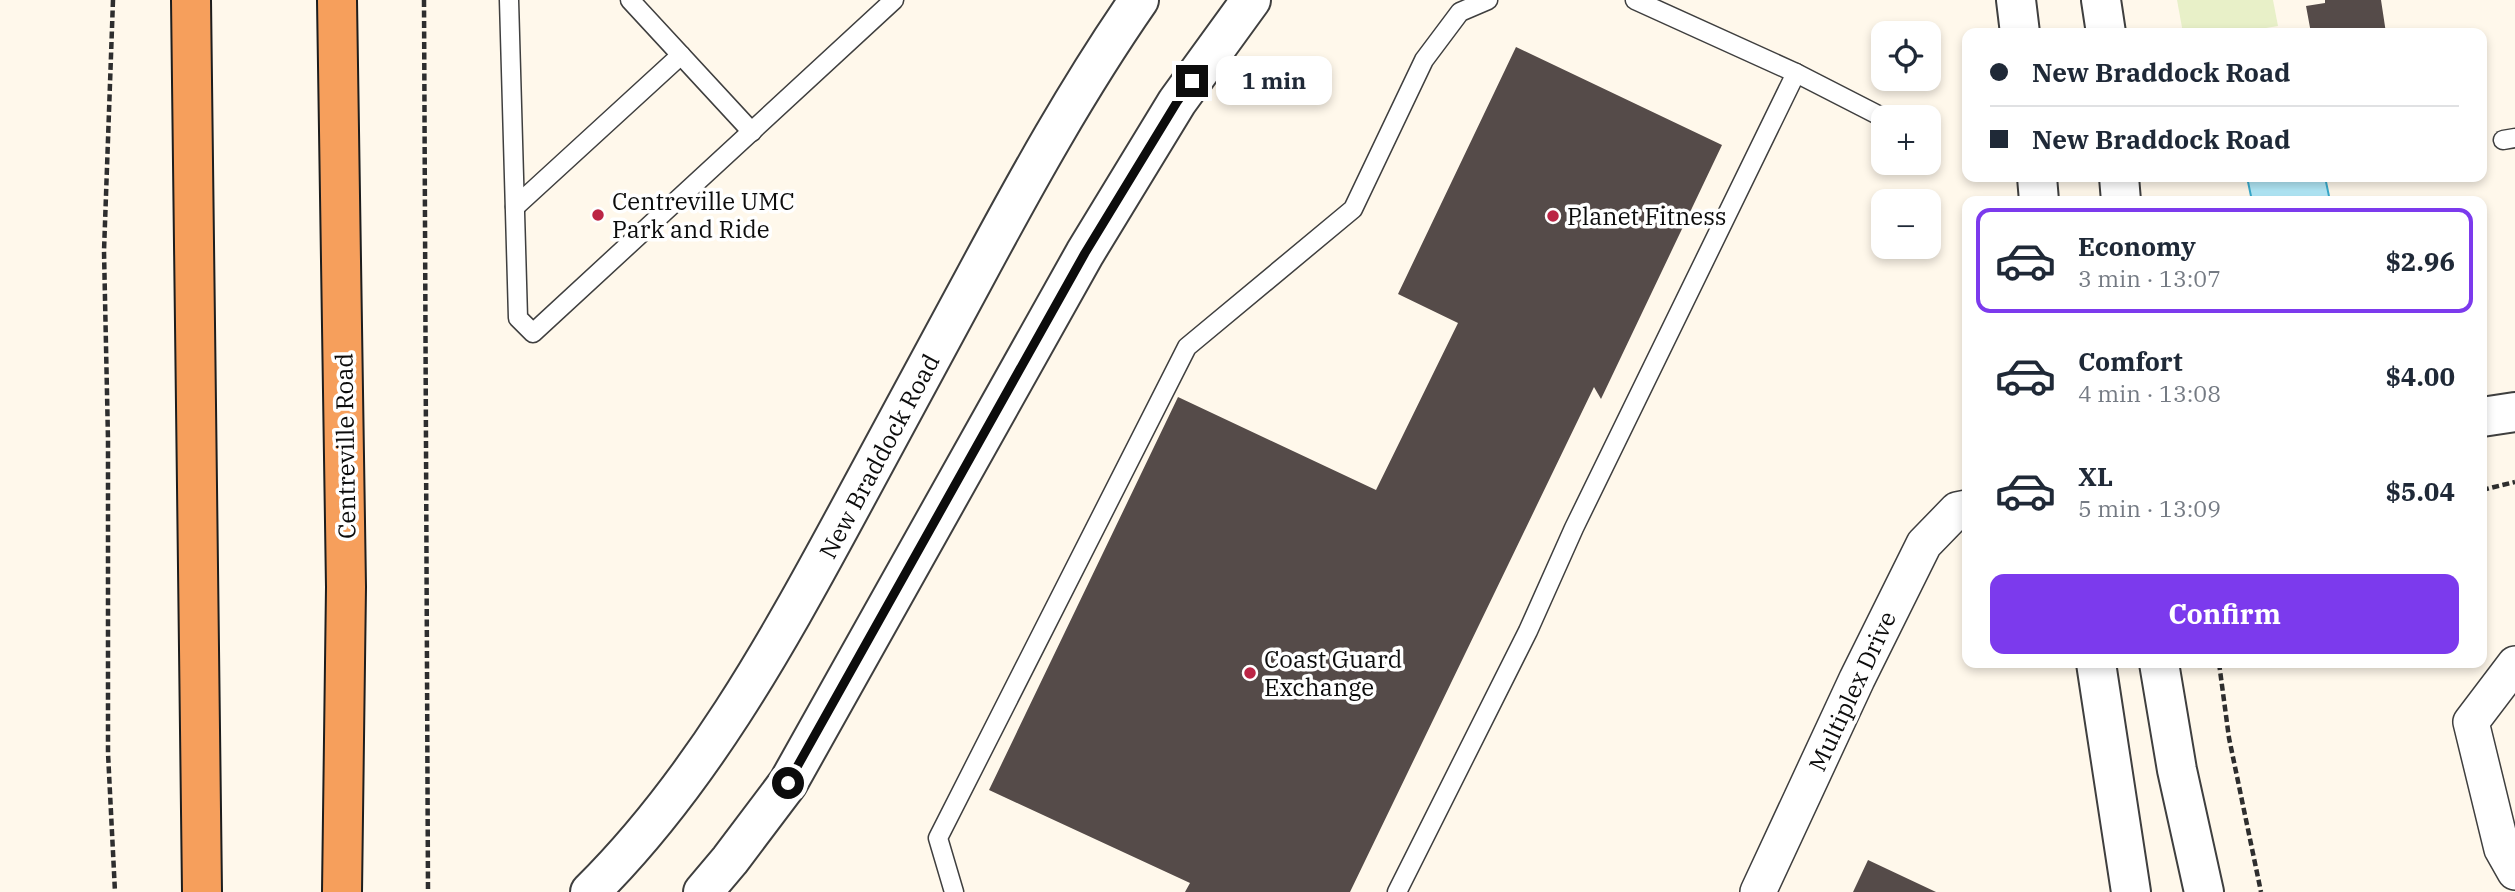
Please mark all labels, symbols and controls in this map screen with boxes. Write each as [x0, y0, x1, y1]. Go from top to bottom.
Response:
map controls [1871, 21, 1941, 259]
button: locate [1871, 21, 1941, 91]
text: New Braddock Road [2032, 55, 2291, 89]
callout: 1 min [1216, 56, 1332, 106]
route end [1176, 65, 1208, 97]
text: 1 min [1242, 65, 1306, 95]
button: + [1871, 105, 1941, 175]
text: New Braddock Road [2032, 122, 2291, 156]
place label: Centreville UMC Park and Ride [612, 185, 795, 245]
button: − [1871, 189, 1941, 259]
place label: Planet Fitness [1567, 200, 1726, 232]
marker: Centreville UMC Park and Ride [590, 207, 606, 223]
marker: Planet Fitness [1545, 208, 1561, 224]
icon: car [1994, 229, 2057, 292]
text: Economy [2078, 229, 2196, 263]
text: $2.96 [2385, 244, 2455, 278]
text: 3 min · 13:07 [2078, 263, 2221, 293]
icon: car [1994, 344, 2057, 407]
text: Comfort [2078, 344, 2183, 378]
street label: New Braddock Road [811, 348, 947, 564]
street label: Centreville Road [327, 353, 363, 539]
text: $4.00 [2385, 359, 2455, 393]
text: 4 min · 13:08 [2078, 378, 2221, 408]
icon: car [1994, 459, 2057, 522]
text: XL [2078, 459, 2113, 493]
text: $5.04 [2385, 474, 2455, 508]
text: 5 min · 13:09 [2078, 493, 2221, 523]
button: Confirm [1990, 574, 2459, 654]
street label: Multiplex Drive [1801, 606, 1903, 776]
place label: Coast Guard Exchange [1264, 643, 1402, 703]
marker: Coast Guard Exchange [1242, 665, 1258, 681]
route start [772, 767, 804, 799]

